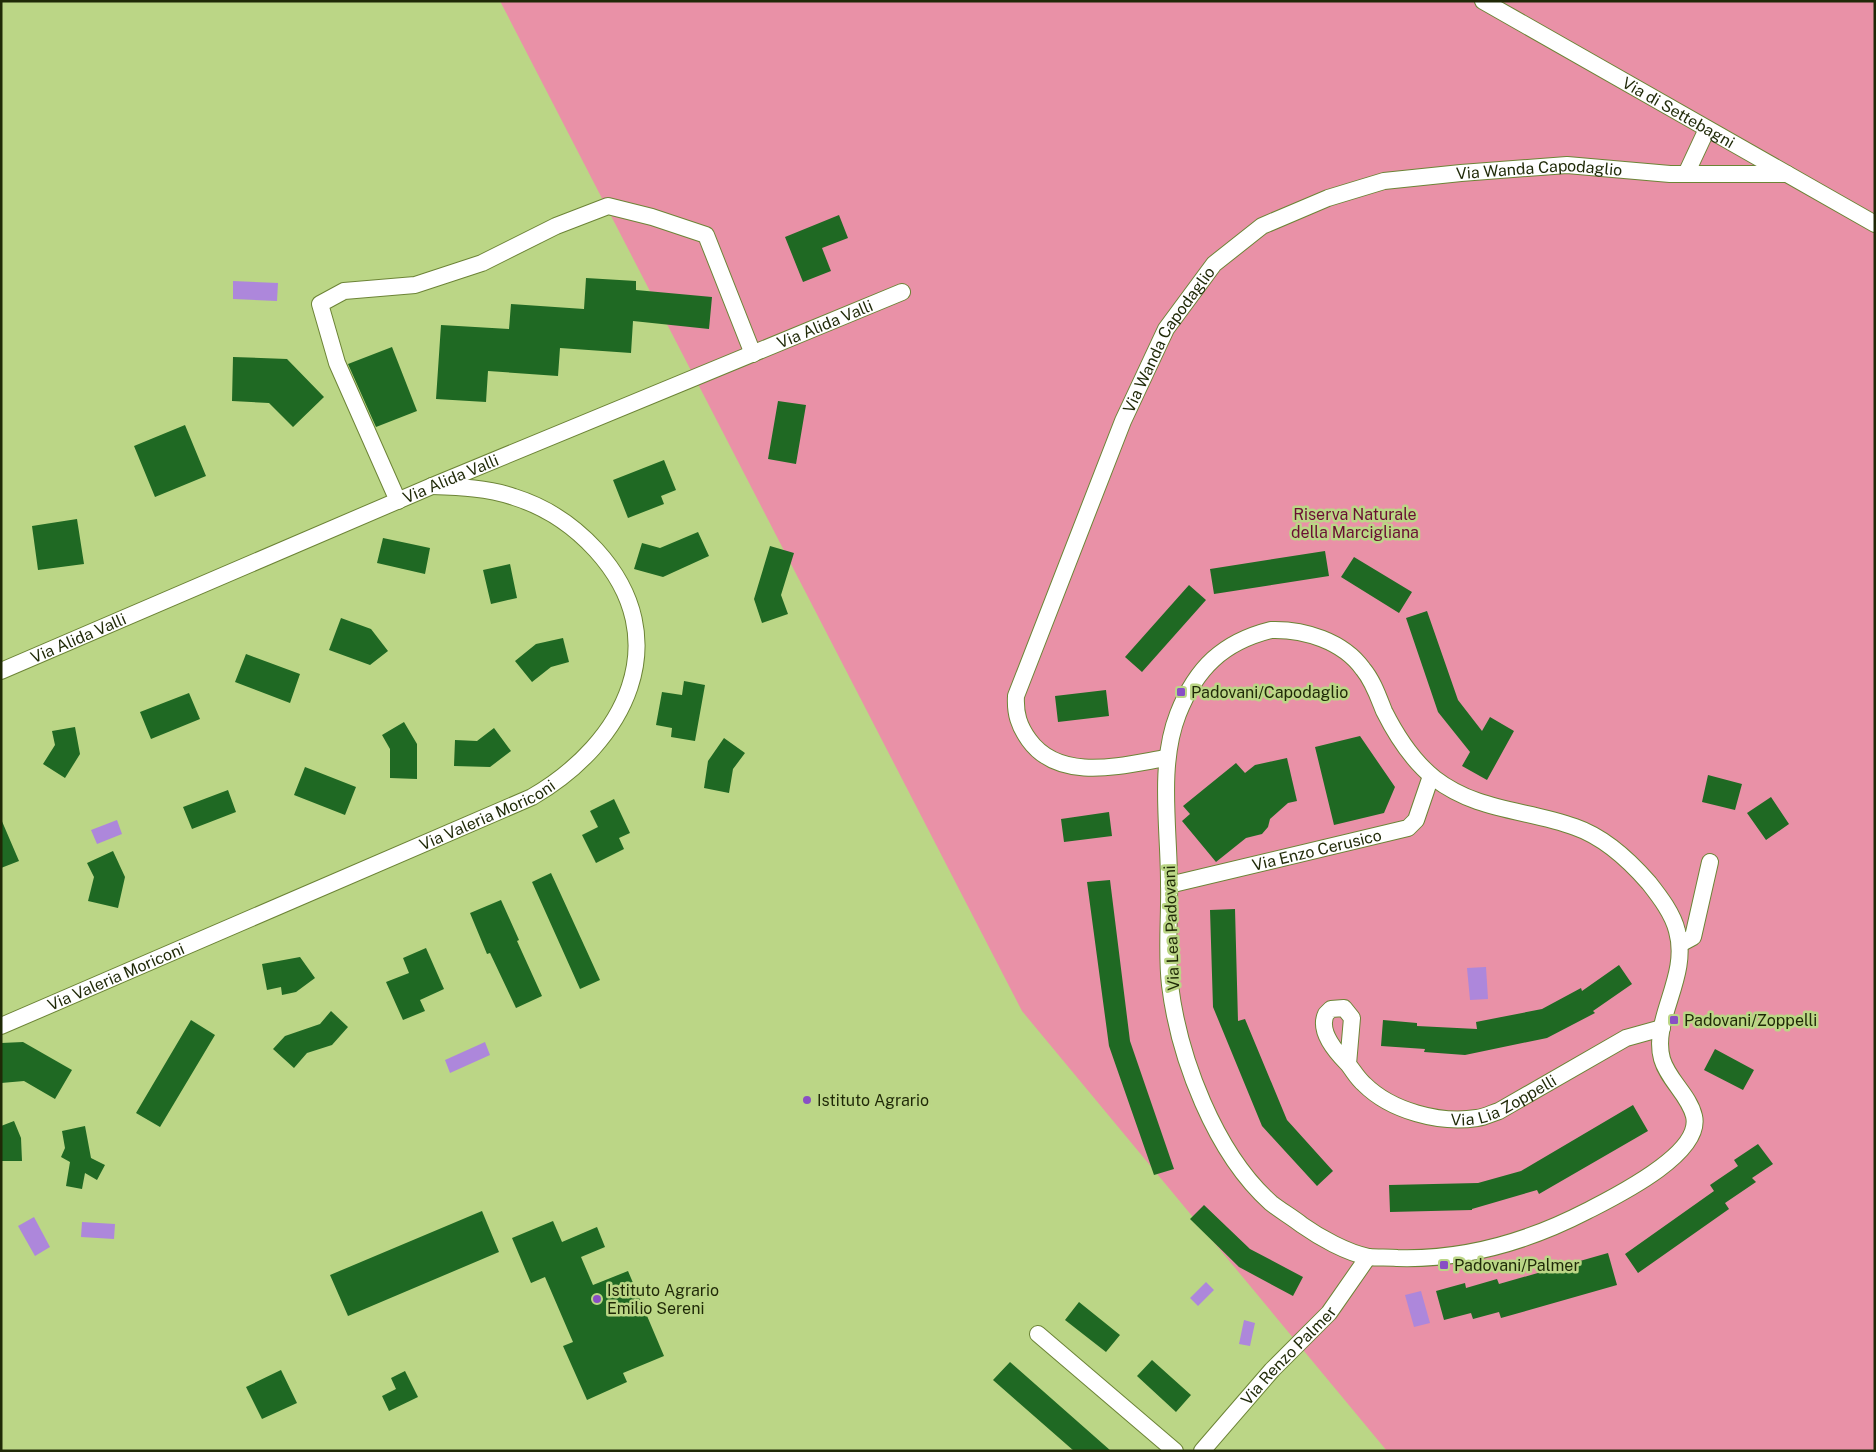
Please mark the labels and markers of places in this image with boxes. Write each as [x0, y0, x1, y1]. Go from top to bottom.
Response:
place label: Padovani/Capodaglio [1191, 683, 1348, 702]
marker: Padovani/Capodaglio [1175, 686, 1187, 698]
place label: Padovani/Zoppelli [1684, 1011, 1817, 1030]
marker: Padovani/Zoppelli [1668, 1014, 1680, 1026]
place label: Istituto Agrario [817, 1091, 929, 1110]
marker: Istituto Agrario [801, 1094, 813, 1106]
place label: Padovani/Palmer [1454, 1256, 1580, 1275]
marker: Padovani/Palmer [1438, 1259, 1450, 1271]
place label: Istituto Agrario Emilio Sereni [607, 1281, 719, 1318]
marker: Istituto Agrario Emilio Sereni [591, 1293, 603, 1305]

